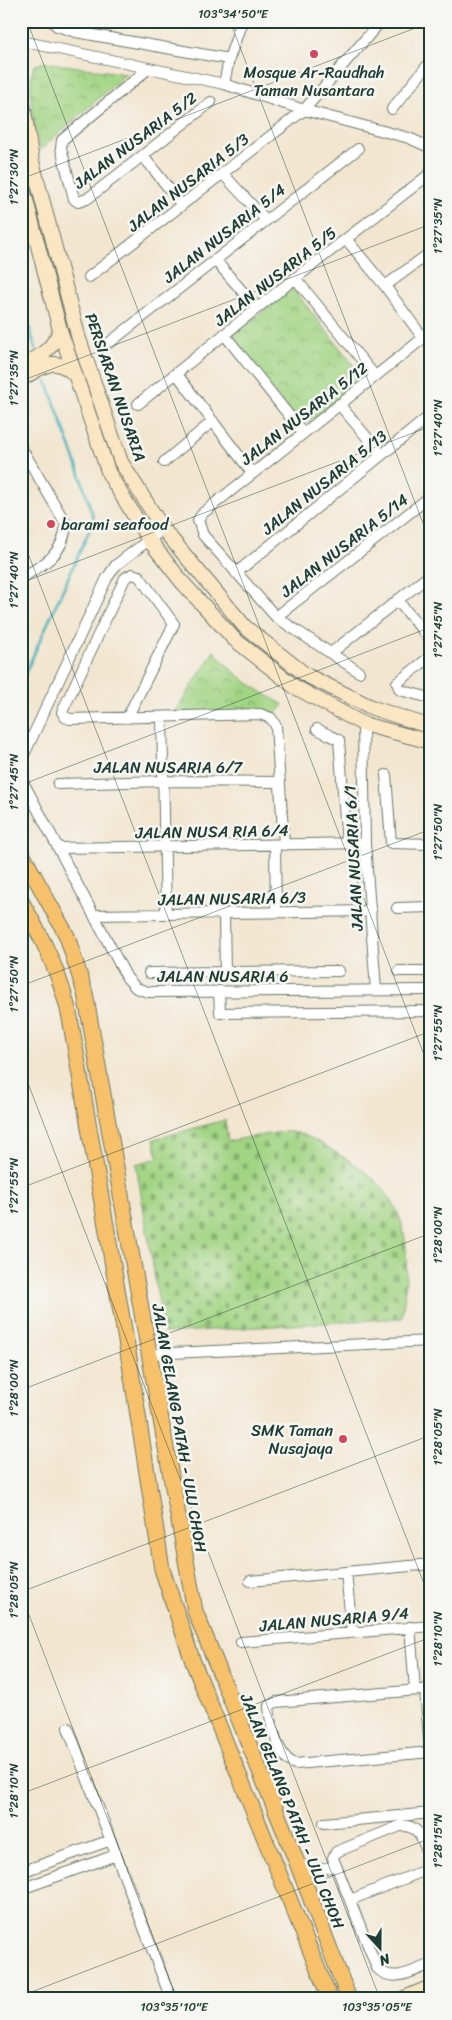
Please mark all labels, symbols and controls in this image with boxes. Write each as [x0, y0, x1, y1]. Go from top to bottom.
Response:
text: 103°34'50"E [198, 3, 269, 25]
marker: Mosque Ar-Raudhah Taman Nusantara [308, 48, 320, 60]
place label: Mosque Ar-Raudhah Taman Nusantara [244, 58, 384, 105]
street label: JALAN NUSARIA 5/2 [66, 84, 204, 197]
street label: JALAN NUSARIA 5/3 [120, 125, 256, 240]
text: 1°27'30"N [3, 148, 25, 205]
street label: JALAN NUSARIA 5/4 [156, 176, 292, 292]
text: 1°27'35"N [427, 197, 449, 254]
street label: JALAN NUSARIA 5/5 [207, 219, 343, 334]
street label: PERSIARAN NUSARIA [76, 309, 155, 465]
text: 1°27'35"N [3, 349, 25, 406]
street label: JALAN NUSARIA 5/12 [233, 354, 375, 473]
text: 1°27'40"N [427, 399, 449, 456]
street label: JALAN NUSARIA 5/13 [254, 422, 394, 543]
street label: JALAN NUSARIA 5/14 [273, 486, 415, 606]
place label: barami seafood [61, 510, 170, 539]
marker: barami seafood [45, 518, 57, 530]
text: 1°27'40"N [3, 551, 25, 608]
text: 1°27'45"N [427, 601, 449, 658]
text: 1°27'45"N [3, 753, 25, 810]
street label: JALAN NUSARIA 6/7 [93, 753, 243, 782]
street label: JALAN NUSARIA 6/1 [335, 784, 372, 933]
text: 1°27'50"N [427, 803, 449, 860]
street label: JALAN NUSA RIA 6/4 [134, 816, 289, 847]
street label: JALAN NUSARIA 6/3 [157, 883, 306, 914]
text: 1°27'50"N [3, 955, 25, 1012]
street label: JALAN NUSARIA 6 [156, 962, 289, 991]
text: 1°27'55"N [427, 1004, 449, 1061]
text: 1°27'55"N [3, 1157, 25, 1214]
text: 1°28'00"N [427, 1206, 449, 1264]
street label: JALAN GELANG PATAH - ULU CHOH [143, 1301, 216, 1555]
text: 1°28'00"N [3, 1359, 25, 1417]
text: 1°28'05"N [427, 1408, 449, 1466]
place label: SMK Taman Nusajaya [251, 1416, 333, 1463]
marker: SMK Taman Nusajaya [337, 1433, 349, 1445]
text: 1°28'05"N [3, 1561, 25, 1619]
street label: JALAN NUSARIA 9/4 [257, 1599, 410, 1641]
text: 1°28'10"N [427, 1611, 449, 1666]
street label: JALAN GELANG PATAH - ULU CHOH [232, 1688, 353, 1934]
text: 1°28'10"N [3, 1763, 25, 1818]
text: 1°28'15"N [427, 1813, 449, 1868]
north arrow [354, 1922, 404, 1972]
text: N [375, 1946, 394, 1973]
text: 103°35'10"E [140, 1996, 209, 2018]
text: 103°35'05"E [342, 1996, 413, 2018]

